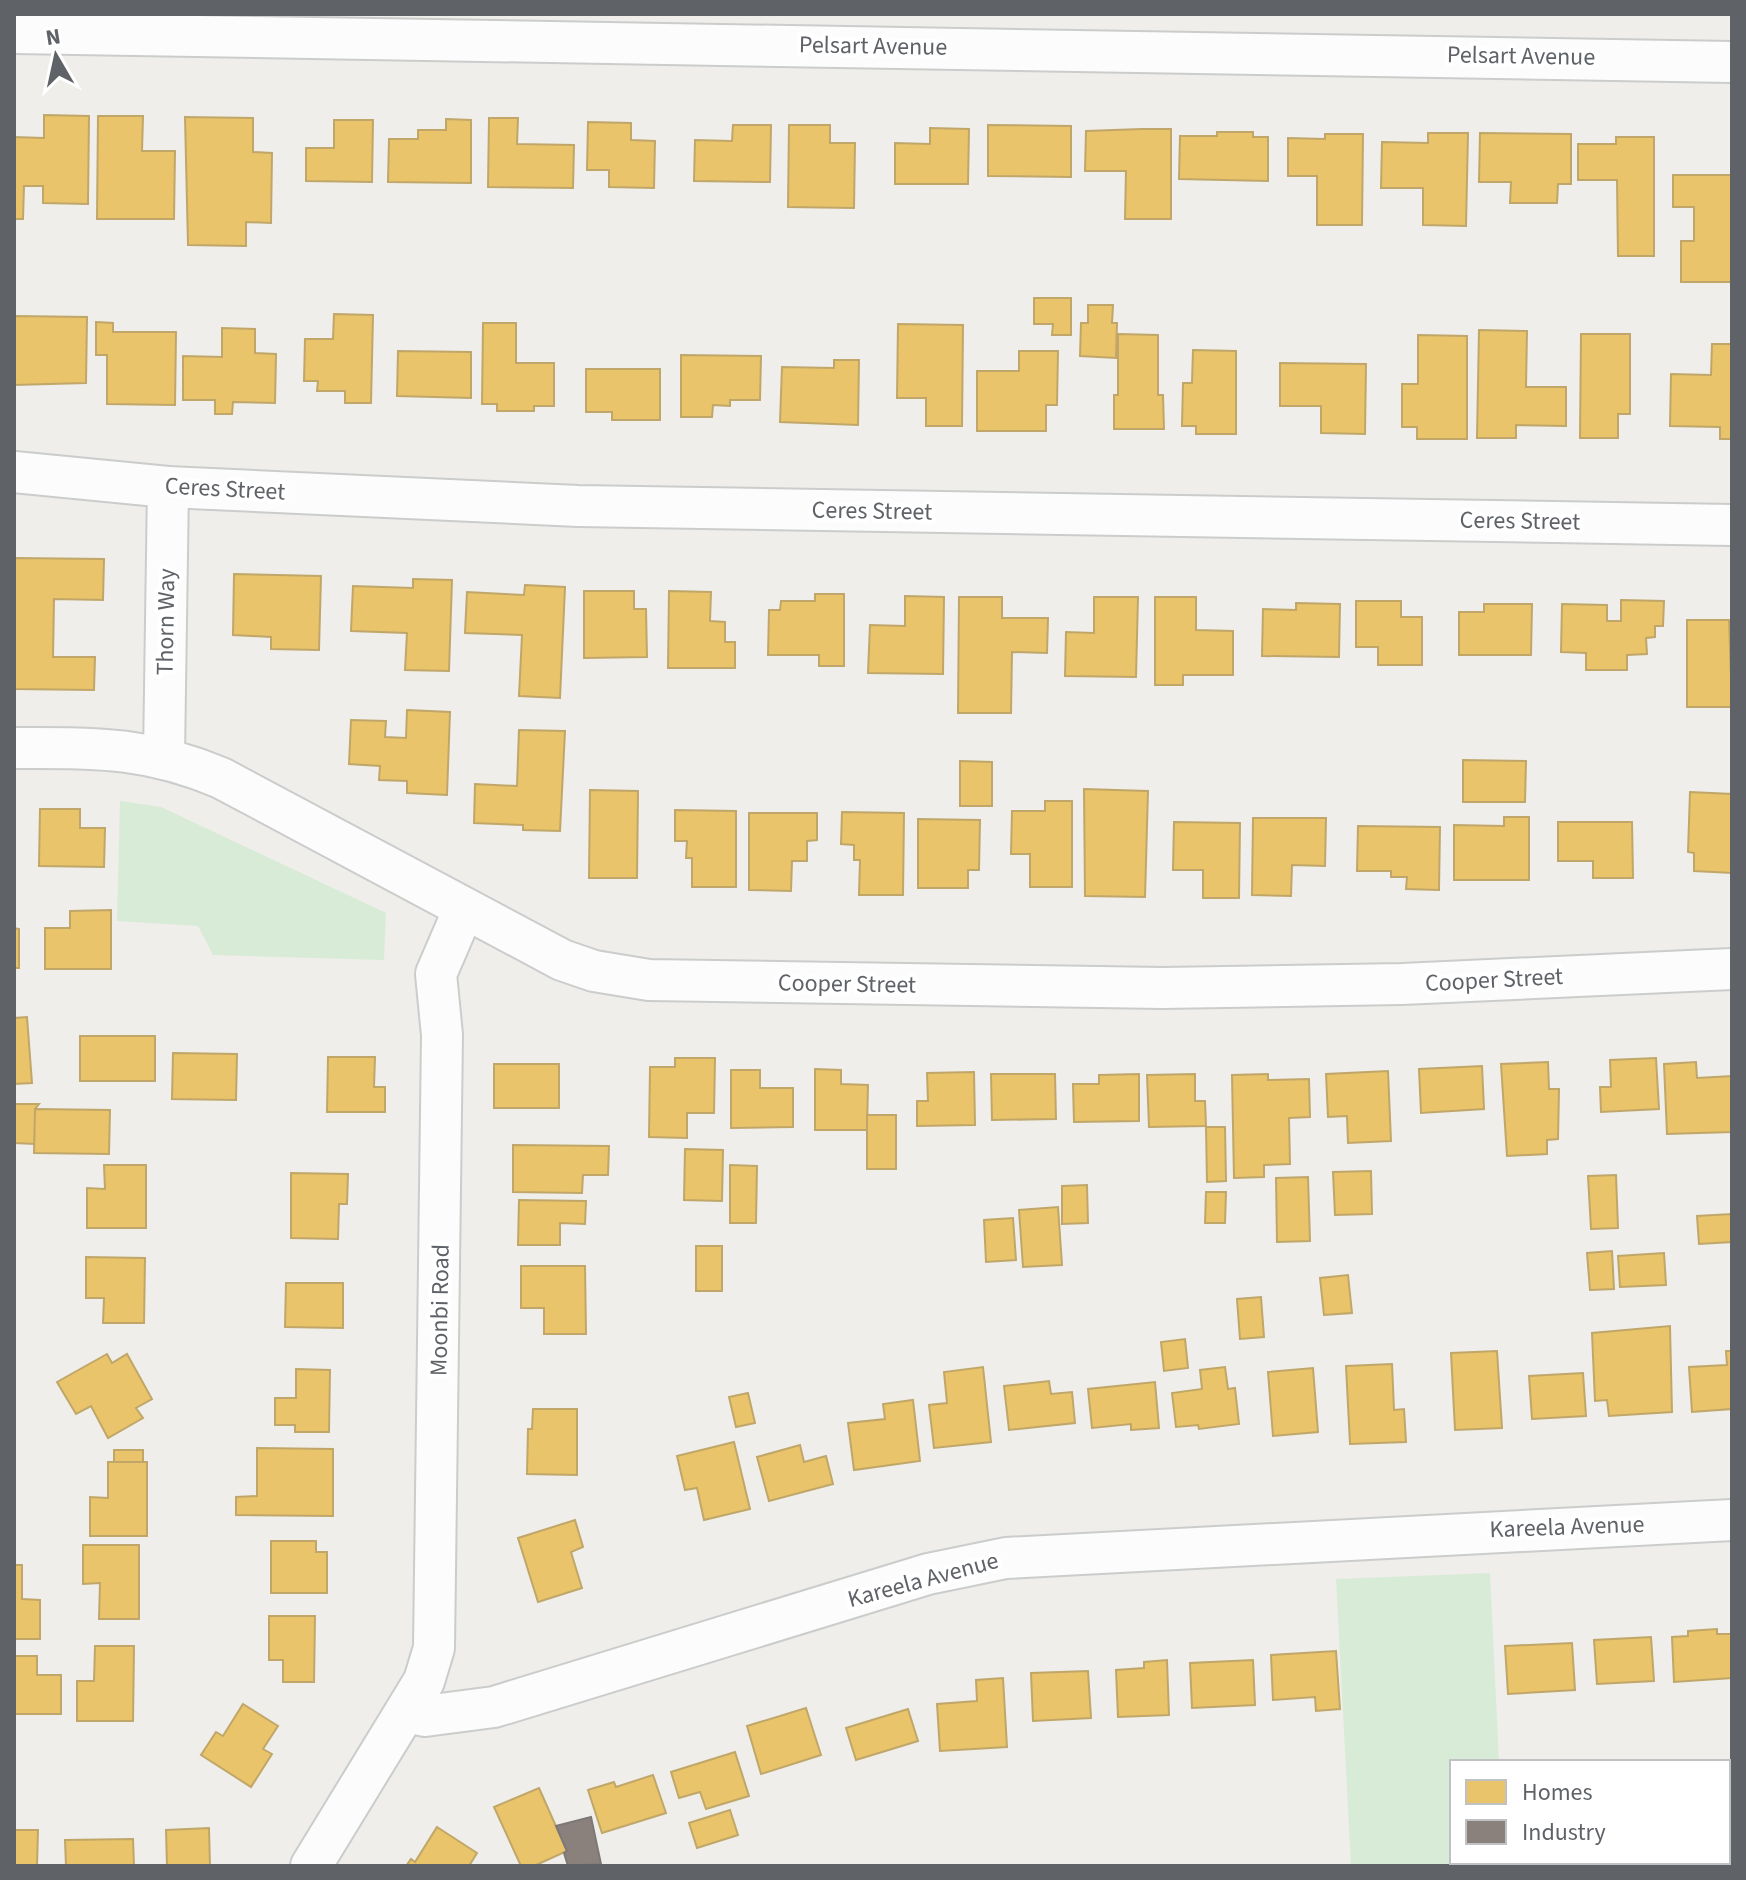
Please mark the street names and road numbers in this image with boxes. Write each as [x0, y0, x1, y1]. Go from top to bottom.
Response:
street label: Pelsart Avenue [799, 27, 947, 65]
street label: Pelsart Avenue [1447, 37, 1595, 75]
street label: Ceres Street [164, 468, 286, 510]
street label: Ceres Street [811, 492, 933, 530]
street label: Ceres Street [1459, 502, 1581, 540]
street label: Thorn Way [148, 568, 184, 676]
street label: Cooper Street [1424, 959, 1564, 1001]
street label: Cooper Street [778, 965, 916, 1003]
street label: Moonbi Road [421, 1244, 459, 1376]
street label: Kareela Avenue [1489, 1507, 1645, 1547]
street label: Kareela Avenue [844, 1543, 1002, 1617]

